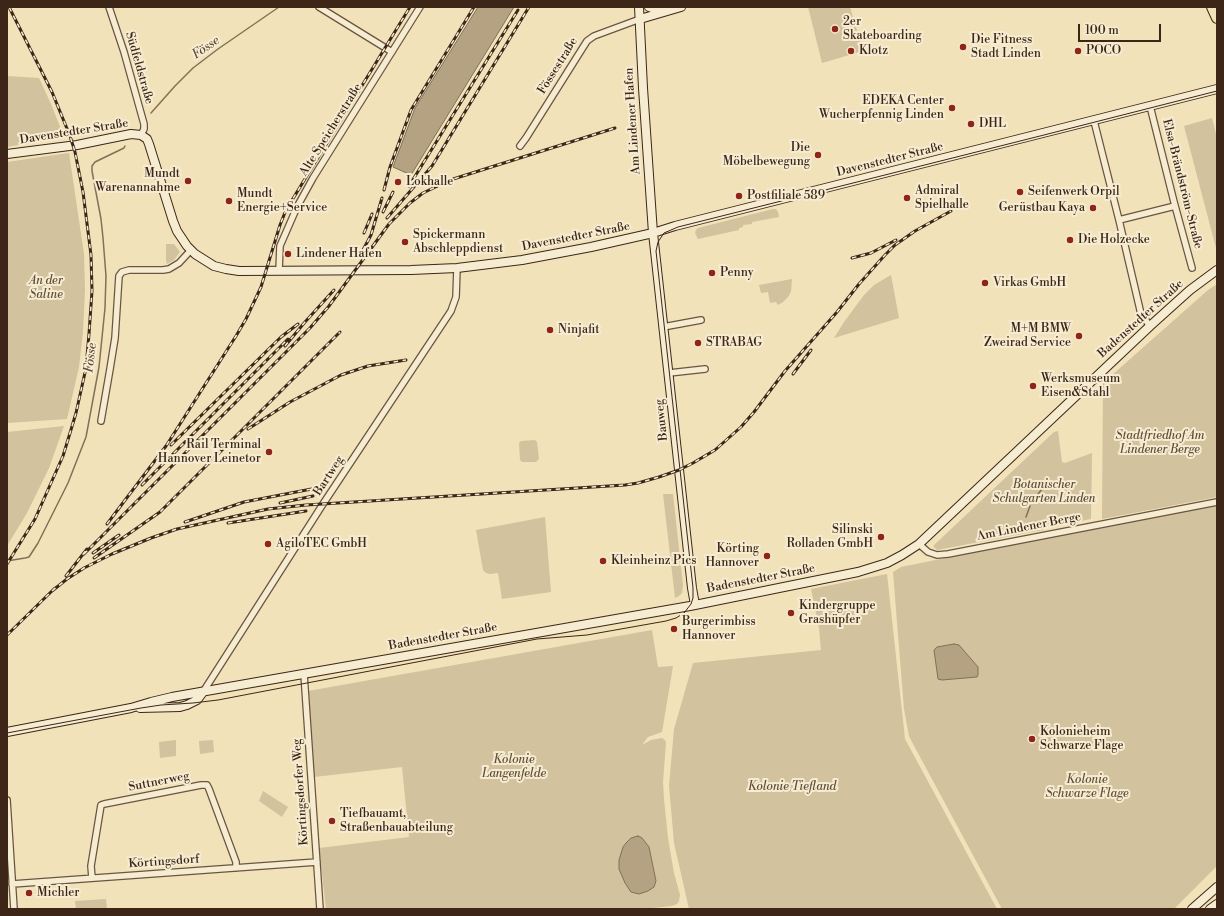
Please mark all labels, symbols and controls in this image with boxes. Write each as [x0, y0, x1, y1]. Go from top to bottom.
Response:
place label: 2er Skateboarding [843, 15, 922, 43]
scale bar [1080, 16, 1163, 42]
text: 100 m [1085, 23, 1119, 38]
marker: 2er Skateboarding [830, 24, 840, 34]
street label: Südfeldstraße [122, 30, 156, 106]
water label: Fösse [189, 33, 223, 63]
place label: Die Fitness Stadt Linden [971, 33, 1041, 61]
street label: Fössestraße [535, 35, 581, 97]
marker: Die Fitness Stadt Linden [958, 42, 968, 52]
place label: Klotz [859, 44, 888, 58]
place label: POCO [1086, 44, 1121, 58]
marker: Klotz [846, 46, 856, 56]
marker: POCO [1073, 46, 1083, 56]
street label: Am Lindener Hafen [622, 67, 644, 175]
street label: Alte Speicherstraße [297, 81, 365, 179]
place label: EDEKA Center Wucherpfennig Linden [819, 94, 944, 122]
marker: EDEKA Center Wucherpfennig Linden [947, 103, 957, 113]
street label: Davenstedter Straße [19, 116, 129, 148]
place label: DHL [979, 117, 1006, 131]
street label: Elsa-Brändström-Straße [1159, 117, 1205, 251]
marker: DHL [966, 119, 976, 129]
street label: Davenstedter Straße [835, 140, 945, 180]
place label: Die Möbelbewegung [723, 141, 810, 169]
marker: Die Möbelbewegung [813, 150, 823, 160]
place label: Mundt Warenannahme [95, 167, 180, 195]
place label: Lokhalle [406, 175, 453, 189]
marker: Mundt Warenannahme [183, 176, 193, 186]
marker: Lokhalle [393, 177, 403, 187]
place label: Admiral Spielhalle [915, 184, 969, 212]
place label: Seifenwerk Orpil [1028, 185, 1120, 199]
place label: Mundt Energie+Service [237, 187, 327, 215]
marker: Seifenwerk Orpil [1015, 187, 1025, 197]
place label: Postfiliale 589 [747, 189, 825, 203]
marker: Postfiliale 589 [734, 191, 744, 201]
marker: Admiral Spielhalle [902, 193, 912, 203]
marker: Mundt Energie+Service [224, 196, 234, 206]
place label: Gerüstbau Kaya [999, 201, 1085, 215]
marker: Gerüstbau Kaya [1088, 203, 1098, 213]
street label: Davenstedter Straße [521, 219, 631, 255]
place label: Spickermann Abschleppdienst [413, 228, 503, 256]
place label: Die Holzecke [1078, 233, 1150, 247]
marker: Die Holzecke [1065, 235, 1075, 245]
marker: Spickermann Abschleppdienst [400, 237, 410, 247]
place label: Lindener Hafen [296, 247, 382, 261]
marker: Lindener Hafen [283, 249, 293, 259]
place label: Penny [720, 266, 754, 280]
marker: Penny [707, 268, 717, 278]
park label: An der Saline [29, 274, 63, 302]
place label: Virkas GmbH [993, 276, 1066, 290]
street label: Badenstedter Straße [1095, 277, 1187, 361]
marker: Virkas GmbH [980, 278, 990, 288]
place label: M+M BMW Zweirad Service [984, 322, 1071, 350]
place label: Ninjafit [558, 323, 600, 337]
marker: Ninjafit [545, 325, 555, 335]
marker: M+M BMW Zweirad Service [1074, 331, 1084, 341]
place label: STRABAG [706, 336, 762, 350]
marker: STRABAG [693, 338, 703, 348]
water label: Fösse [81, 342, 101, 374]
place label: Werksmuseum Eisen&Stahl [1041, 372, 1120, 400]
marker: Werksmuseum Eisen&Stahl [1028, 381, 1038, 391]
street label: Bauweg [653, 398, 671, 442]
park label: Stadtfriedhof Am Lindener Berge [1115, 429, 1205, 457]
place label: Rail Terminal Hannover Leinetor [158, 438, 261, 466]
marker: Rail Terminal Hannover Leinetor [264, 447, 274, 457]
street label: Bartweg [311, 453, 347, 499]
park label: Botanischer Schulgarten Linden [993, 478, 1095, 506]
street label: Am Lindener Berge [976, 510, 1082, 544]
place label: Silinski Rolladen GmbH [787, 523, 873, 551]
marker: Silinski Rolladen GmbH [876, 532, 886, 542]
place label: AgiloTEC GmbH [276, 537, 367, 551]
marker: AgiloTEC GmbH [263, 539, 273, 549]
place label: Körting Hannover [705, 542, 759, 570]
marker: Körting Hannover [762, 551, 772, 561]
place label: Kleinheinz Pics [611, 554, 697, 568]
marker: Kleinheinz Pics [598, 556, 608, 566]
street label: Badenstedter Straße [706, 561, 816, 597]
place label: Kindergruppe Grashüpfer [799, 599, 876, 627]
marker: Kindergruppe Grashüpfer [786, 608, 796, 618]
place label: Burgerimbiss Hannover [682, 615, 756, 643]
street label: Badenstedter Straße [388, 620, 498, 654]
marker: Burgerimbiss Hannover [669, 624, 679, 634]
place label: Kolonieheim Schwarze Flage [1040, 725, 1123, 753]
marker: Kolonieheim Schwarze Flage [1027, 734, 1037, 744]
street label: Körtingsdorfer Weg [290, 738, 312, 846]
park label: Kolonie Langenfelde [482, 753, 546, 781]
street label: Suttnerweg [127, 769, 191, 795]
park label: Kolonie Schwarze Flage [1045, 773, 1129, 801]
park label: Kolonie Tiefland [748, 780, 836, 794]
place label: Tiefbauamt, Straßenbauabteilung [340, 807, 453, 835]
marker: Tiefbauamt, Straßenbauabteilung [327, 816, 337, 826]
street label: Körtingsdorf [128, 852, 200, 872]
place label: Michler [37, 886, 79, 900]
marker: Michler [24, 888, 34, 898]

